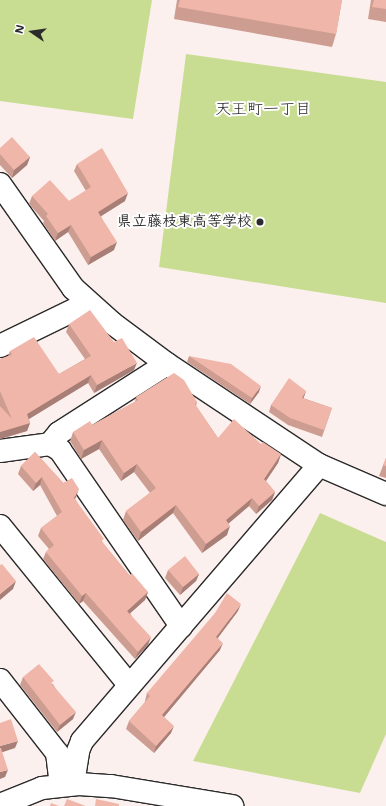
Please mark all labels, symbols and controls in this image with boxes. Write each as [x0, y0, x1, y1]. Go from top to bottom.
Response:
north arrow [12, 12, 52, 52]
text: N [12, 23, 28, 35]
district label: 天王町一丁目 [215, 99, 311, 119]
place label: 県立藤枝東高等学校 [117, 213, 252, 231]
marker: 県立藤枝東高等学校 [255, 217, 265, 227]

